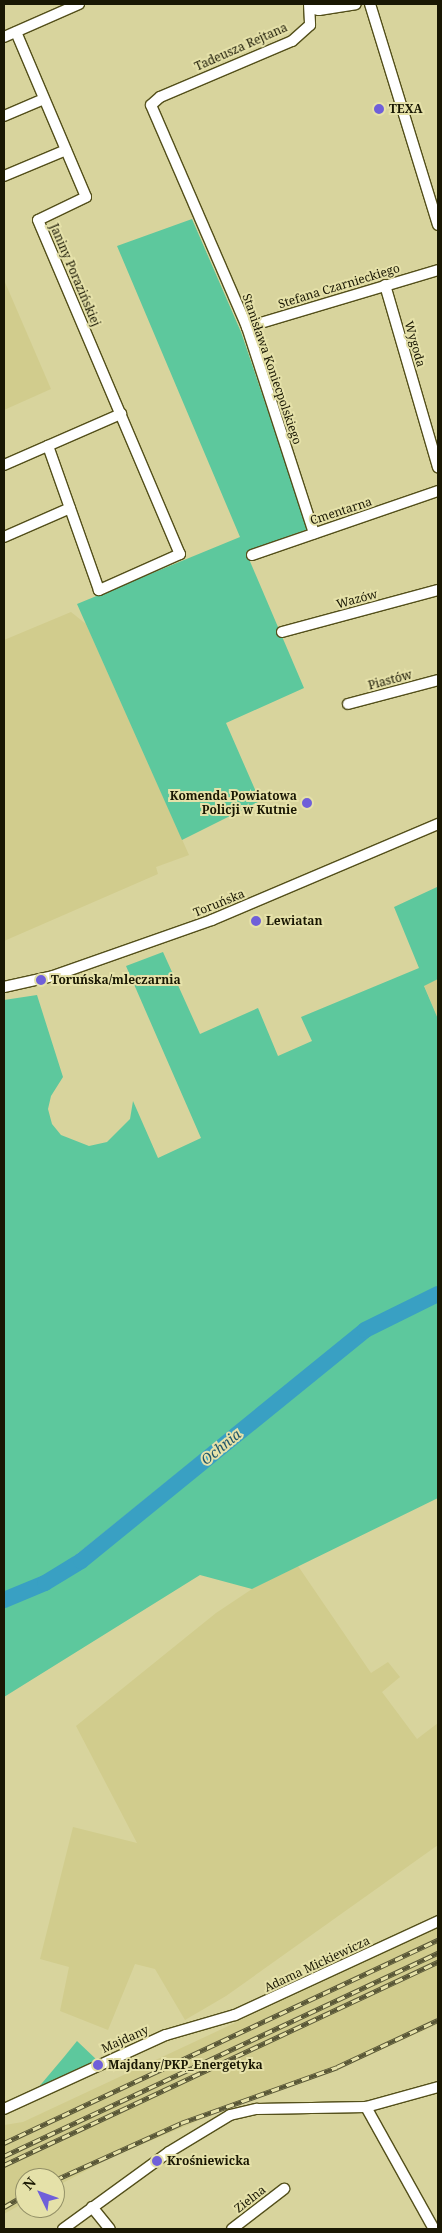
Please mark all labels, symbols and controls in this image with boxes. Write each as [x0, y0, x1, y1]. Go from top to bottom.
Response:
street label: Tadeusza Rejtana [192, 20, 290, 74]
place label: TEXA [389, 102, 423, 116]
marker: TEXA [373, 103, 385, 115]
street label: Janiny Porazińskiej [47, 221, 103, 329]
street label: Stefana Czarnieckiego [276, 261, 402, 311]
street label: Stanisława Koniecpolskiego [239, 292, 305, 446]
street label: Wygoda [402, 319, 428, 369]
street label: Cmentarna [308, 494, 374, 528]
street label: Wazów [335, 587, 379, 611]
street label: Piastów [367, 667, 413, 693]
place label: Komenda Powiatowa Policji w Kutnie [170, 789, 297, 817]
marker: Komenda Powiatowa Policji w Kutnie [301, 797, 313, 809]
street label: Toruńska [191, 886, 247, 920]
place label: Lewiatan [266, 914, 322, 928]
marker: Lewiatan [250, 915, 262, 927]
place label: Toruńska/mleczarnia [51, 973, 181, 987]
marker: Toruńska/mleczarnia [35, 974, 47, 986]
water label: Ochnia [198, 1426, 244, 1468]
street label: Adama Mickiewicza [262, 1933, 372, 1995]
street label: Majdany [99, 2022, 151, 2056]
place label: Majdany/PKP_Energetyka [108, 2058, 263, 2072]
marker: Majdany/PKP_Energetyka [92, 2059, 104, 2071]
place label: Krośniewicka [167, 2154, 250, 2168]
marker: Krośniewicka [151, 2155, 163, 2167]
north arrow [15, 2168, 65, 2218]
text: N [18, 2173, 40, 2194]
street label: Zielna [232, 2182, 268, 2216]

